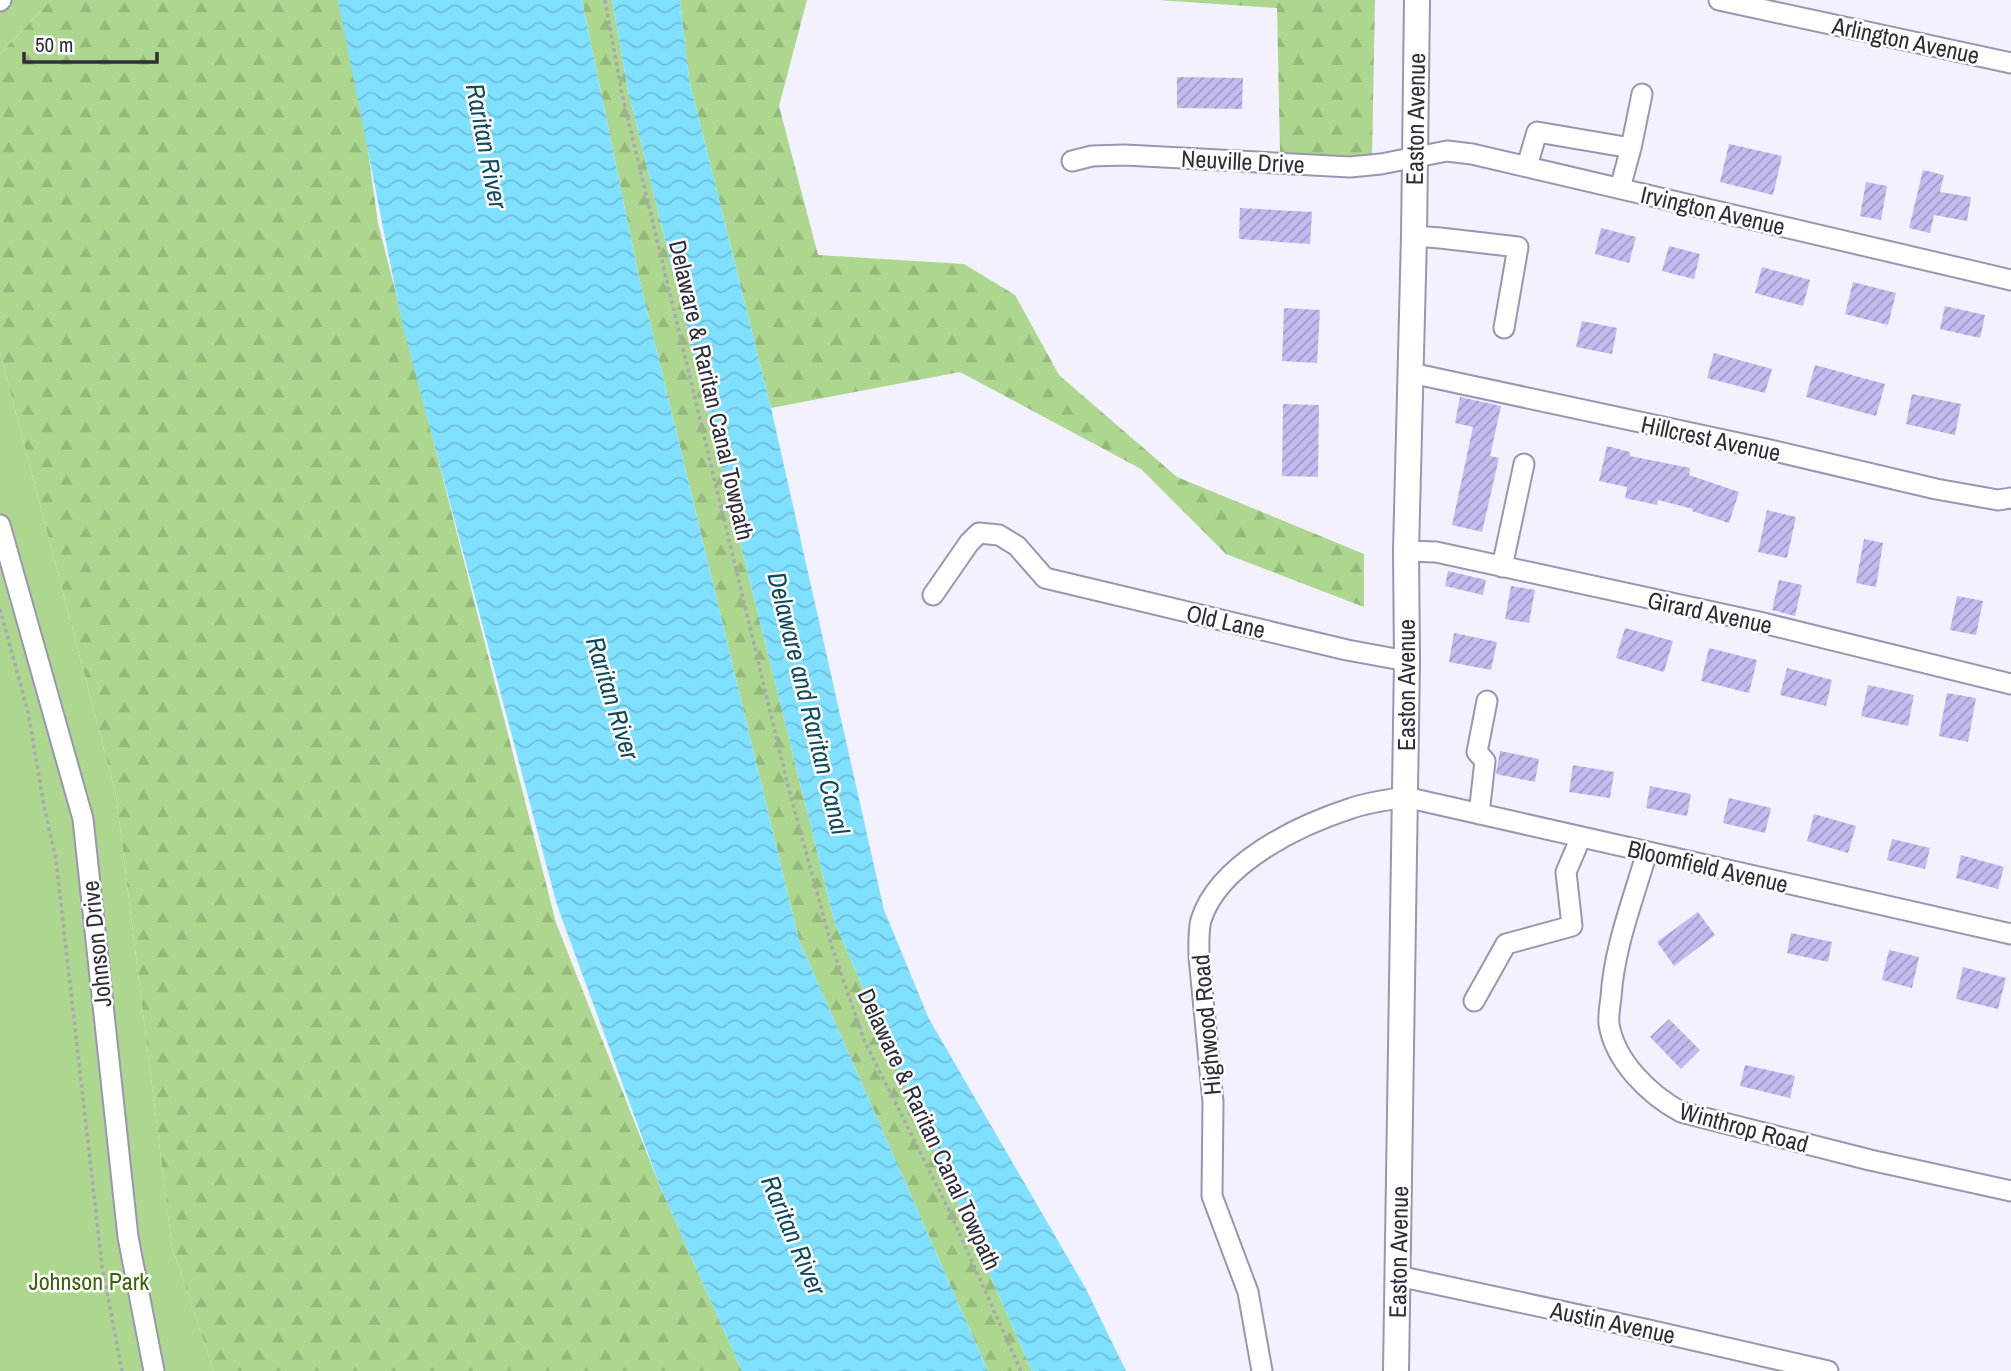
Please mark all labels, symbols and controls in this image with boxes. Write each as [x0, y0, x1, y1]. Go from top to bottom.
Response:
street label: Arlington Avenue [1829, 9, 1982, 71]
scale bar [24, 21, 158, 65]
text: 50 m [35, 30, 73, 59]
street label: Easton Avenue [1398, 53, 1432, 185]
water label: Raritan River [458, 80, 516, 212]
street label: Neuville Drive [1180, 142, 1306, 180]
street label: Irvington Avenue [1638, 178, 1788, 242]
street label: Delaware & Raritan Canal Towpath [662, 237, 762, 543]
street label: Hillcrest Avenue [1638, 408, 1784, 468]
water label: Delaware and Raritan Canal [759, 568, 859, 839]
street label: Girard Avenue [1645, 583, 1775, 641]
street label: Old Lane [1183, 596, 1269, 646]
street label: Easton Avenue [1390, 619, 1422, 751]
water label: Raritan River [578, 632, 649, 765]
street label: Bloomfield Avenue [1625, 832, 1791, 900]
street label: Johnson Drive [73, 879, 119, 1009]
street label: Highwood Road [1184, 953, 1228, 1097]
street label: Delaware & Raritan Canal Towpath [851, 983, 1009, 1275]
street label: Winthrop Road [1676, 1094, 1812, 1160]
water label: Raritan River [753, 1170, 835, 1301]
street label: Easton Avenue [1381, 1186, 1415, 1318]
park label: Johnson Park [29, 1265, 149, 1297]
street label: Austin Avenue [1547, 1293, 1678, 1351]

